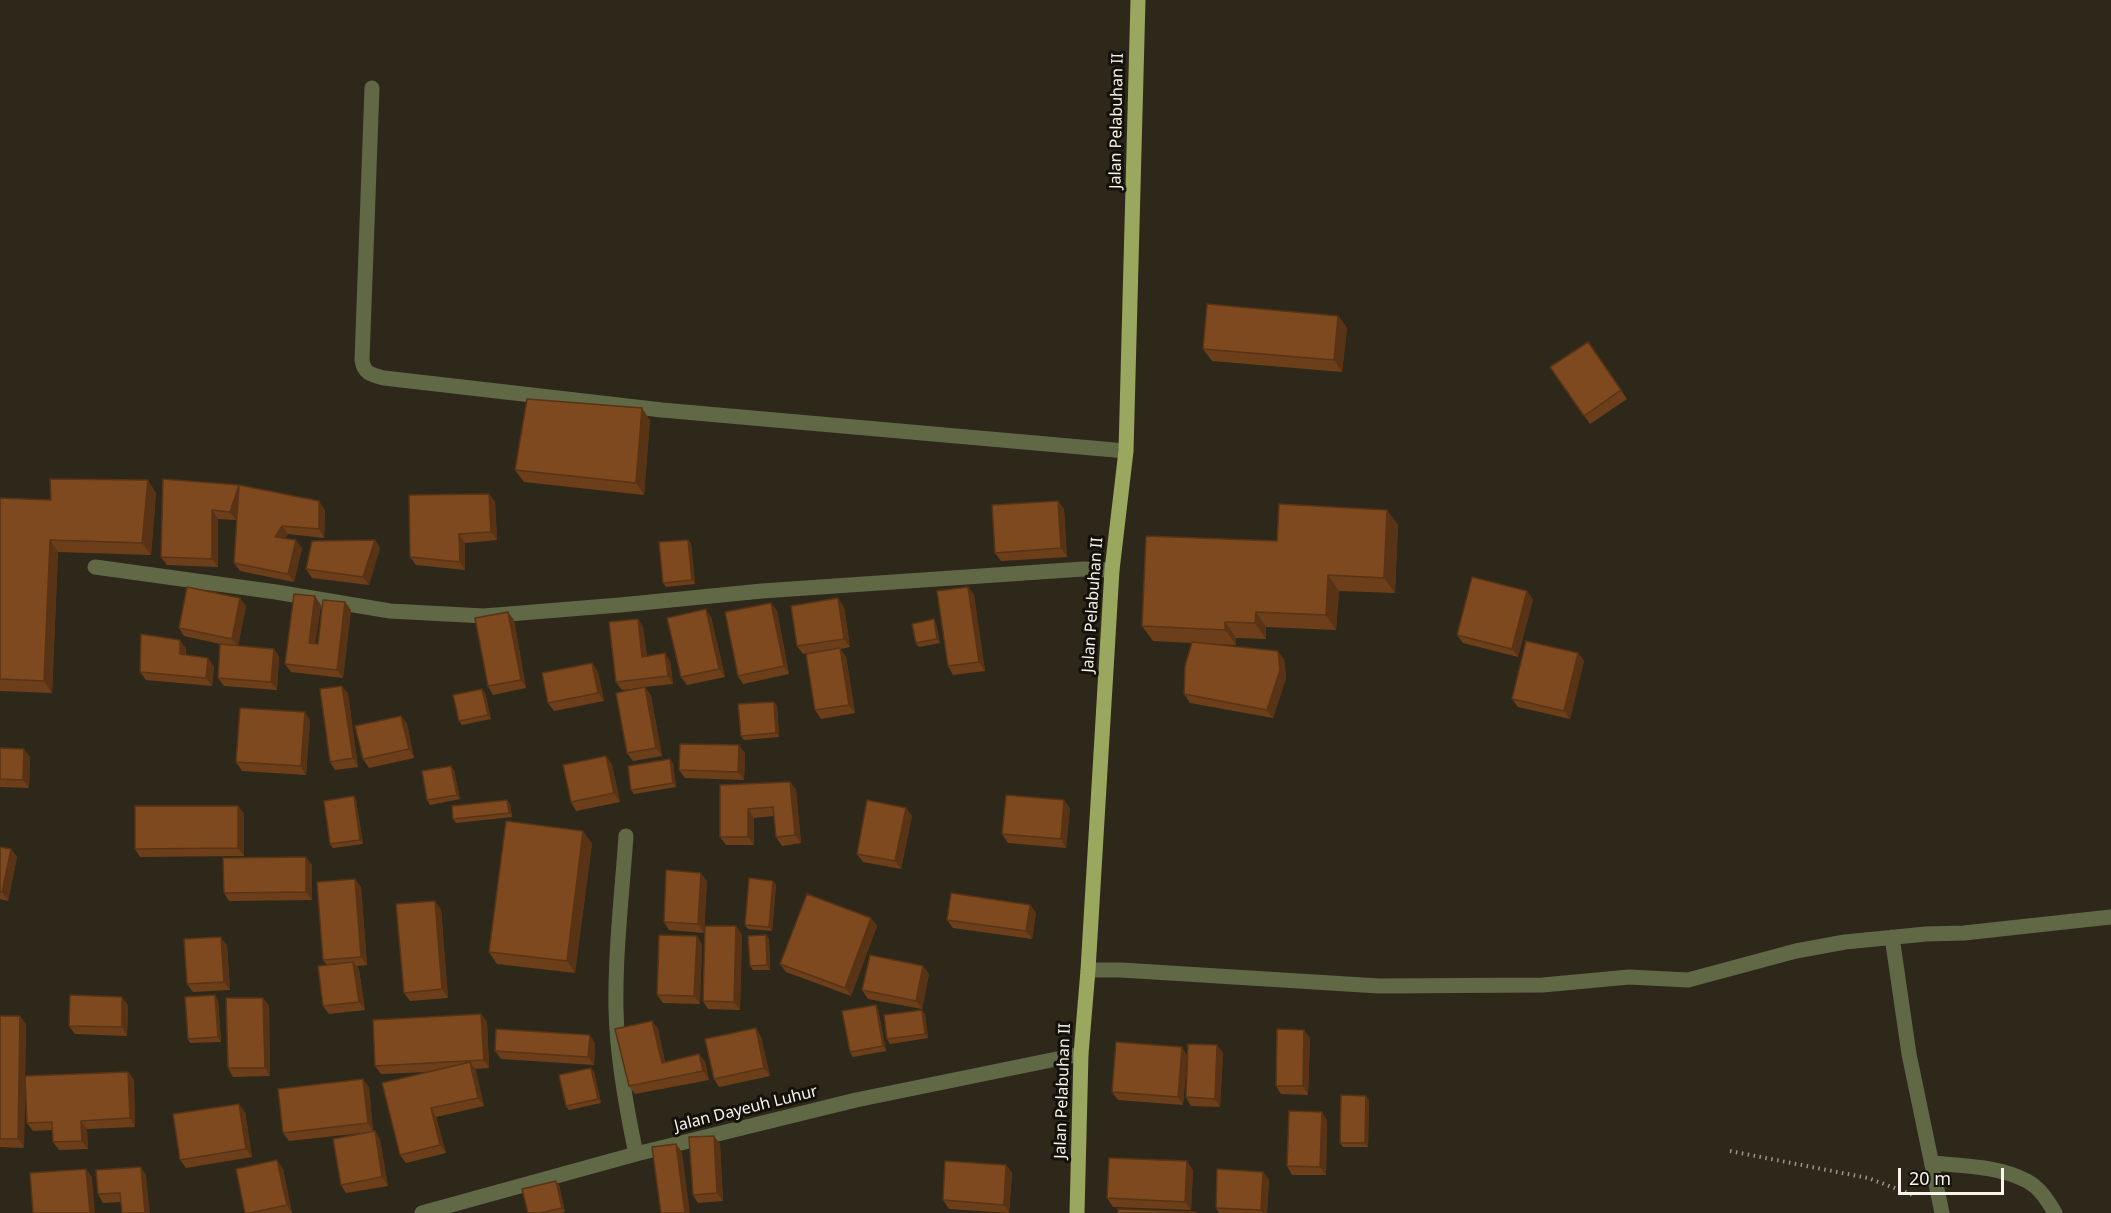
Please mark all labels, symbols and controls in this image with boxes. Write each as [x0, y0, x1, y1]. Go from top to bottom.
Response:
street label: Jalan Pelabuhan II [1106, 53, 1128, 189]
street label: Jalan Pelabuhan II [1079, 537, 1107, 673]
street label: Jalan Pelabuhan II [1051, 1023, 1075, 1159]
street label: Jalan Dayeuh Luhur [672, 1082, 820, 1136]
scale bar [1901, 1156, 2008, 1194]
text: 20 m [1909, 1166, 1951, 1190]

